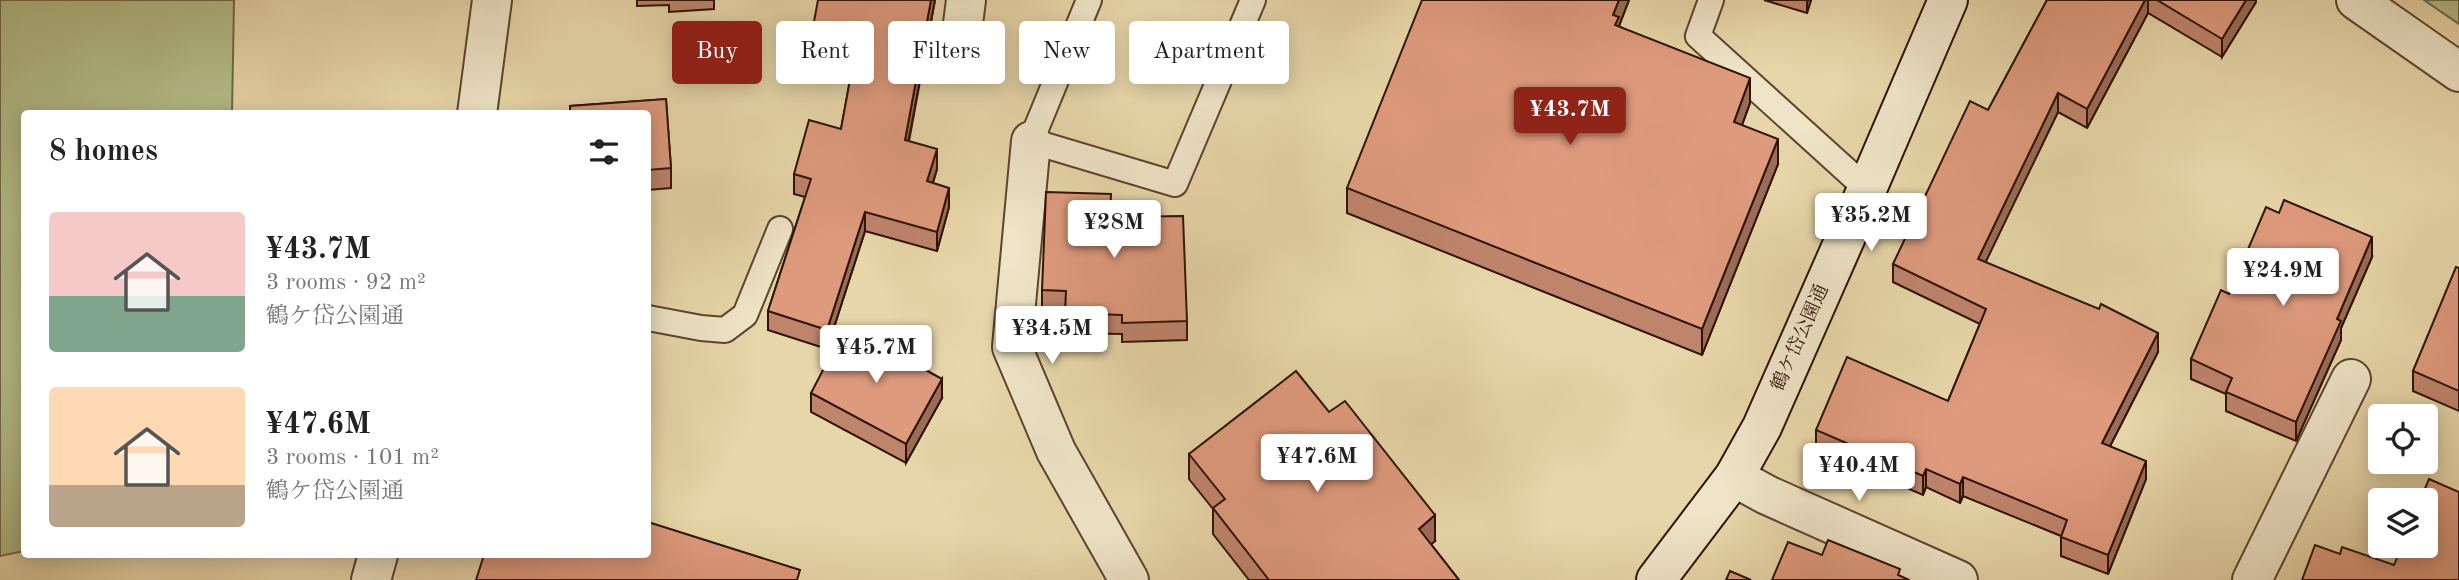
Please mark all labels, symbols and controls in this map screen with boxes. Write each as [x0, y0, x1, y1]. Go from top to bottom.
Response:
chip: Buy [672, 21, 762, 84]
chip: Rent [776, 21, 874, 84]
chip: Filters [888, 21, 1005, 84]
chip: New [1019, 21, 1115, 84]
chip: Apartment [1129, 21, 1289, 84]
pin: ¥43.7M [1513, 88, 1627, 147]
text: ¥43.7M [1530, 98, 1610, 121]
icon: filters [585, 133, 623, 171]
text: 8 homes [49, 137, 158, 167]
pin: ¥35.2M [1814, 194, 1928, 253]
pin: ¥28M [1073, 201, 1155, 260]
text: ¥35.2M [1831, 204, 1911, 227]
text: ¥28M [1084, 211, 1144, 234]
text: ¥43.7M [266, 235, 371, 265]
icon: home [105, 240, 189, 324]
pin: ¥24.9M [2226, 248, 2340, 308]
text: ¥24.9M [2243, 259, 2323, 282]
text: 3 rooms · 92 m² [266, 271, 426, 294]
street label: 鶴ケ岱公園通 [1766, 281, 1833, 394]
text: 鶴ケ岱公園通 [266, 305, 404, 328]
pin: ¥34.5M [995, 306, 1109, 366]
text: ¥34.5M [1012, 317, 1092, 340]
pin: ¥45.7M [819, 326, 933, 385]
text: ¥45.7M [836, 336, 916, 359]
map controls [2368, 404, 2438, 558]
button: locate [2368, 404, 2438, 474]
text: ¥47.6M [266, 410, 371, 440]
icon: home [105, 415, 189, 499]
pin: ¥47.6M [1260, 434, 1374, 494]
pin: ¥40.4M [1802, 444, 1916, 503]
text: ¥47.6M [1277, 445, 1357, 468]
text: 3 rooms · 101 m² [266, 446, 439, 469]
text: ¥40.4M [1819, 454, 1899, 477]
text: 鶴ケ岱公園通 [266, 480, 404, 503]
button: layers [2368, 488, 2438, 558]

